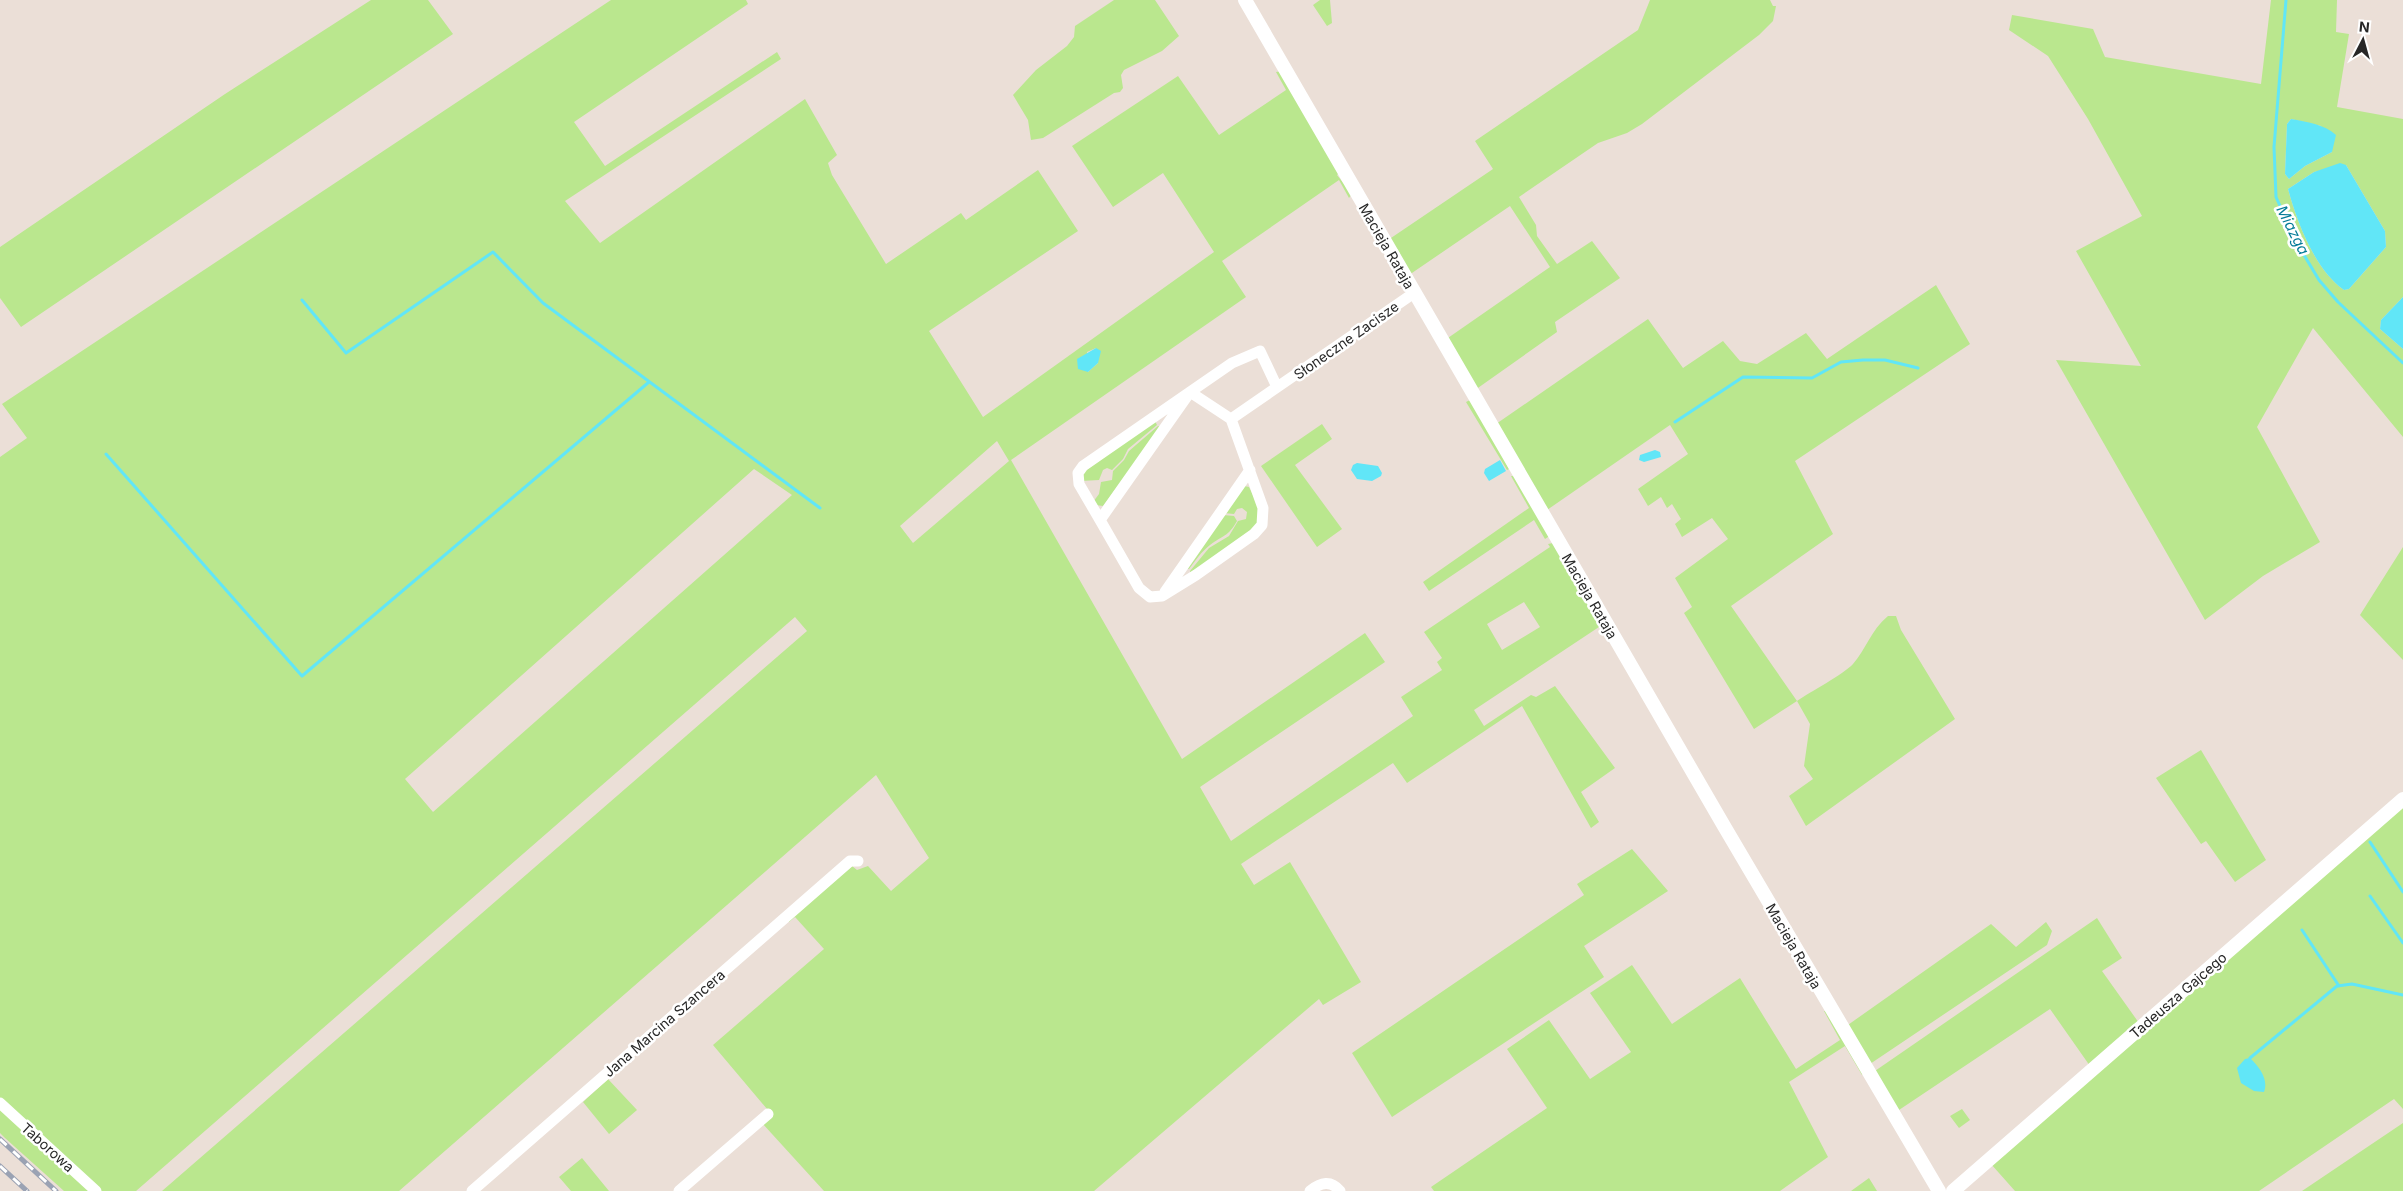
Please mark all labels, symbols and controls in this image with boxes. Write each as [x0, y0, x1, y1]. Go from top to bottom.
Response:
north arrow [2338, 15, 2388, 65]
text: N [2358, 18, 2371, 36]
street label: Macieja Rataja [1356, 200, 1418, 292]
water label: Miazga [2273, 202, 2313, 258]
street label: Słoneczne Zacisze [1290, 297, 1402, 383]
street label: Macieja Rataja [1559, 550, 1621, 642]
street label: Macieja Rataja [1763, 900, 1825, 992]
street label: Tadeusza Gajcego [2126, 948, 2230, 1042]
street label: Jana Marcina Szancera [600, 966, 728, 1080]
street label: Taborowa [18, 1119, 78, 1175]

